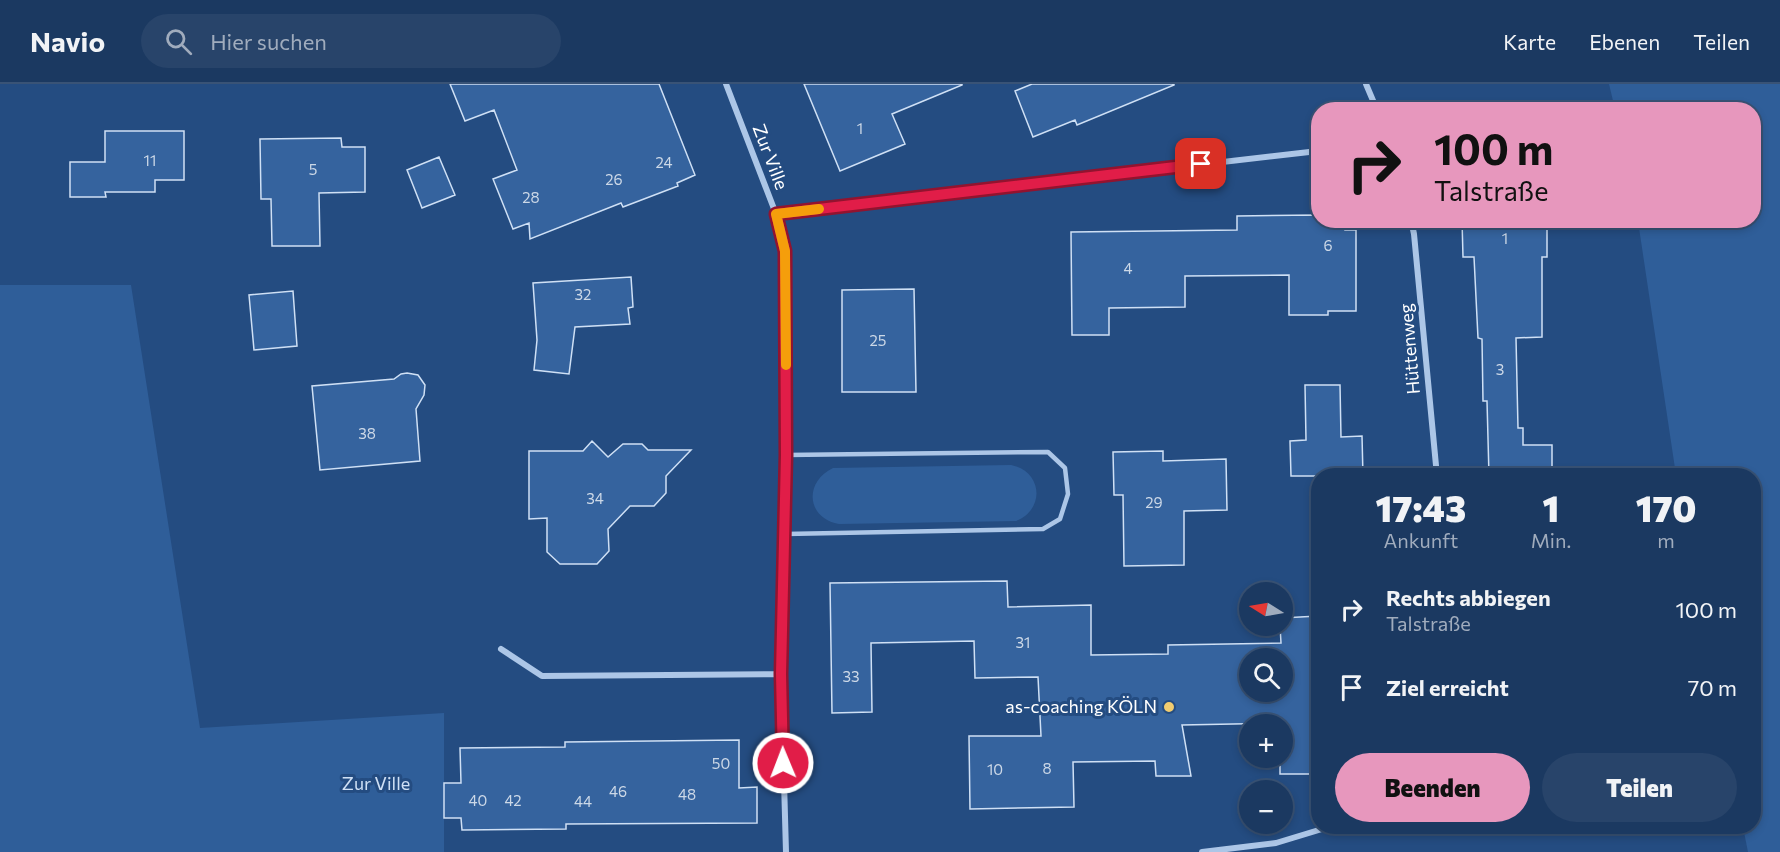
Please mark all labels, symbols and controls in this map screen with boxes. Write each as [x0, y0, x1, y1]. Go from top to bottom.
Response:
search box [141, 14, 561, 68]
text: Navio [30, 24, 105, 58]
icon: search [162, 25, 195, 58]
text: Hier suchen [210, 28, 327, 55]
text: Karte [1503, 29, 1556, 54]
text: Ebenen [1589, 29, 1660, 54]
text: Teilen [1693, 29, 1750, 54]
house number: 1 [857, 119, 863, 137]
street label: Zur Ville [748, 121, 793, 193]
text: 100 m [1434, 122, 1554, 174]
icon: right [1335, 126, 1413, 204]
pin [1175, 138, 1226, 189]
icon: arrive [1184, 147, 1217, 180]
house number: 11 [144, 151, 156, 169]
house number: 24 [655, 153, 673, 171]
house number: 5 [309, 160, 317, 178]
house number: 26 [605, 170, 623, 188]
text: Talstraße [1434, 174, 1548, 207]
house number: 28 [522, 188, 540, 206]
house number: 1 [1502, 229, 1508, 247]
house number: 6 [1323, 236, 1333, 254]
house number: 4 [1124, 259, 1133, 277]
house number: 32 [575, 285, 591, 303]
street label: Hüttenweg [1394, 303, 1424, 395]
house number: 25 [870, 331, 886, 349]
house number: 3 [1496, 360, 1504, 378]
house number: 38 [358, 424, 376, 442]
text: 17:43 [1375, 485, 1466, 529]
text: 1 [1543, 485, 1559, 529]
text: 170 [1636, 485, 1697, 529]
house number: 34 [586, 489, 604, 507]
house number: 29 [1145, 493, 1163, 511]
text: Ankunft [1383, 528, 1458, 552]
text: Min. [1531, 528, 1571, 552]
text: m [1657, 528, 1675, 552]
north arrow [1239, 582, 1293, 636]
map controls [1239, 582, 1293, 834]
text: Rechts abbiegen [1386, 584, 1551, 611]
icon: right [1335, 593, 1368, 626]
text: 100 m [1675, 596, 1737, 623]
text: Talstraße [1386, 611, 1471, 635]
house number: 31 [1016, 633, 1030, 651]
button: search [1239, 648, 1293, 702]
house number: 33 [842, 667, 860, 685]
icon: arrive [1335, 671, 1368, 704]
text: Ziel erreicht [1386, 674, 1509, 701]
text: 70 m [1688, 674, 1737, 701]
place label: as-coaching KÖLN [1005, 695, 1157, 717]
marker: as-coaching KÖLN [1162, 700, 1176, 714]
button: + [1239, 714, 1293, 768]
position arrow [751, 731, 815, 795]
button: Beenden [1335, 753, 1530, 822]
button: Teilen [1542, 753, 1737, 822]
house number: 50 [712, 754, 730, 772]
house number: 8 [1042, 759, 1052, 777]
house number: 10 [987, 760, 1003, 778]
park label: Zur Ville [342, 772, 410, 794]
button: − [1239, 780, 1293, 834]
house number: 46 [609, 782, 627, 800]
house number: 48 [678, 785, 696, 803]
house number: 40 [469, 791, 487, 809]
house number: 42 [504, 791, 522, 809]
house number: 44 [574, 792, 592, 810]

